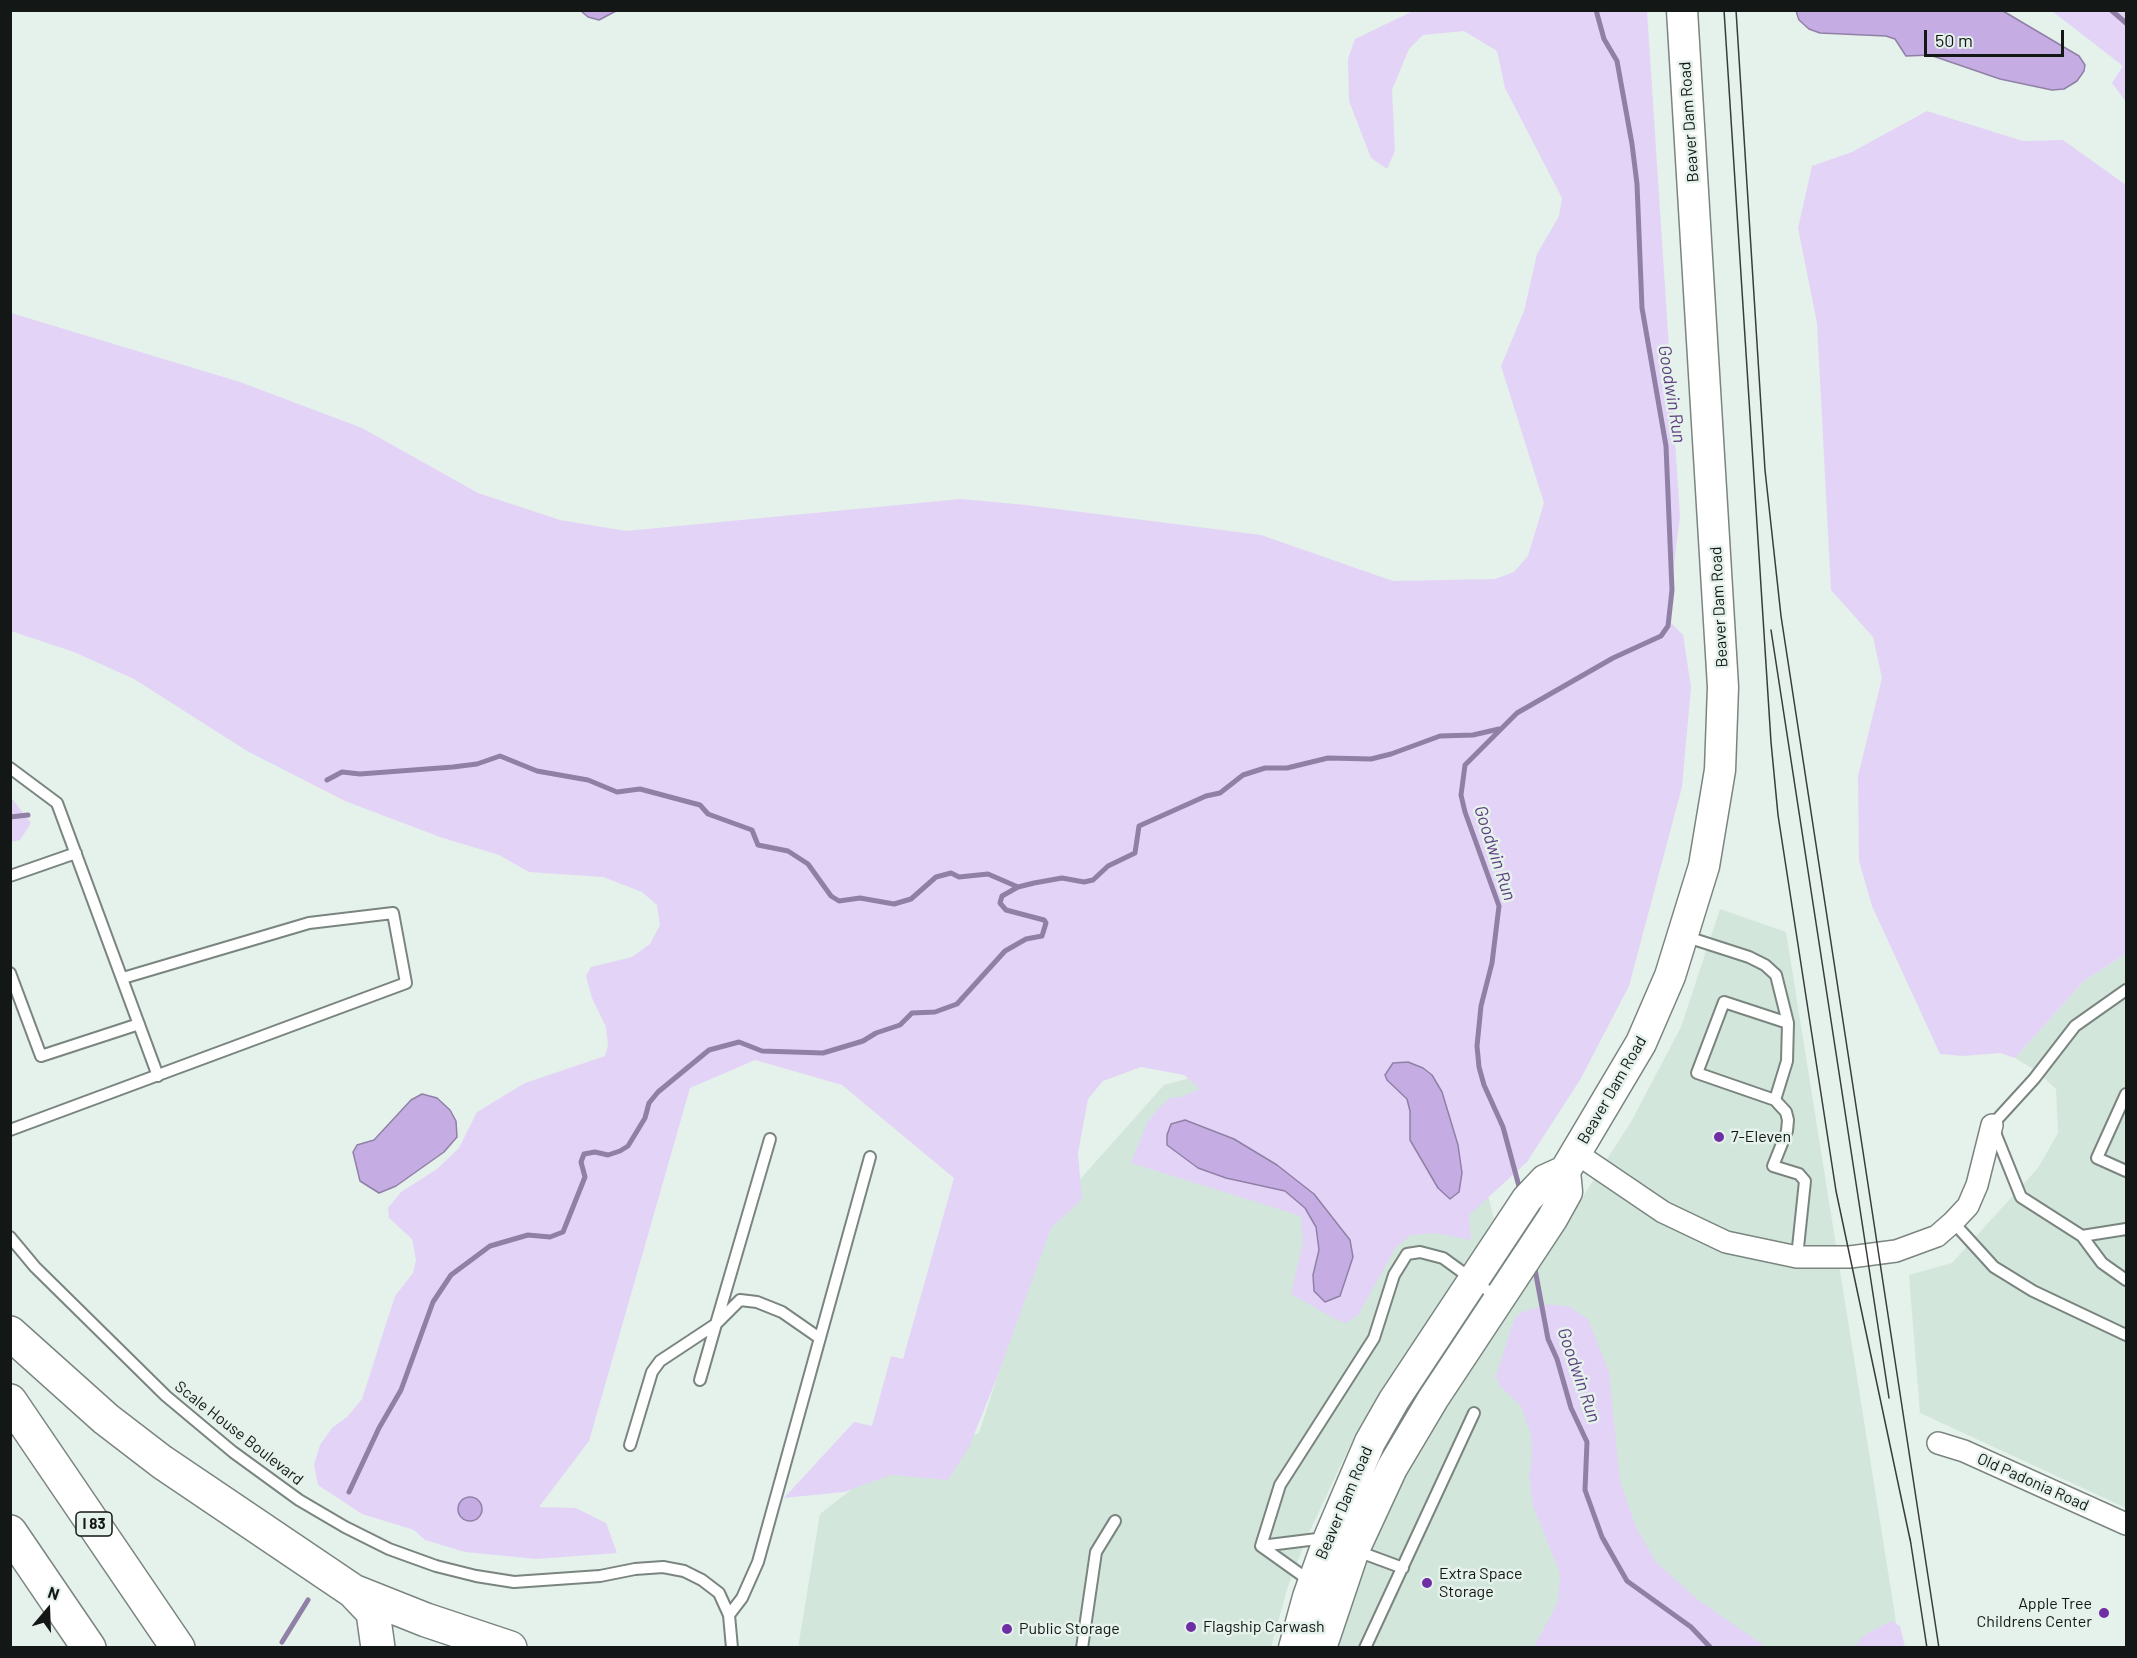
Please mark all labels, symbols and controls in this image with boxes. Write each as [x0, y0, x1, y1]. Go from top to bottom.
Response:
scale bar [1927, 18, 2066, 56]
text: 50 m [1935, 29, 1973, 51]
street label: Beaver Dam Road [1675, 61, 1703, 183]
water label: Goodwin Run [1654, 344, 1690, 444]
street label: Beaver Dam Road [1706, 546, 1732, 668]
water label: Goodwin Run [1469, 803, 1521, 903]
street label: Beaver Dam Road [1573, 1033, 1651, 1147]
place label: 7-Eleven [1731, 1127, 1791, 1147]
marker: 7-Eleven [1712, 1130, 1726, 1144]
water label: Goodwin Run [1553, 1325, 1605, 1425]
street label: Scale House Boulevard [171, 1377, 307, 1489]
street label: Beaver Dam Road [1311, 1443, 1377, 1563]
street label: Old Padonia Road [1974, 1449, 2092, 1515]
road number: I 83 [76, 1512, 112, 1536]
place label: Extra Space Storage [1439, 1564, 1522, 1602]
marker: Extra Space Storage [1420, 1576, 1434, 1590]
north arrow [18, 1580, 78, 1640]
text: N [46, 1582, 62, 1603]
place label: Apple Tree Childrens Center [1977, 1594, 2092, 1632]
marker: Apple Tree Childrens Center [2097, 1606, 2111, 1620]
place label: Flagship Carwash [1203, 1617, 1325, 1637]
place label: Public Storage [1019, 1619, 1120, 1639]
marker: Flagship Carwash [1184, 1620, 1198, 1634]
marker: Public Storage [1000, 1622, 1014, 1636]

